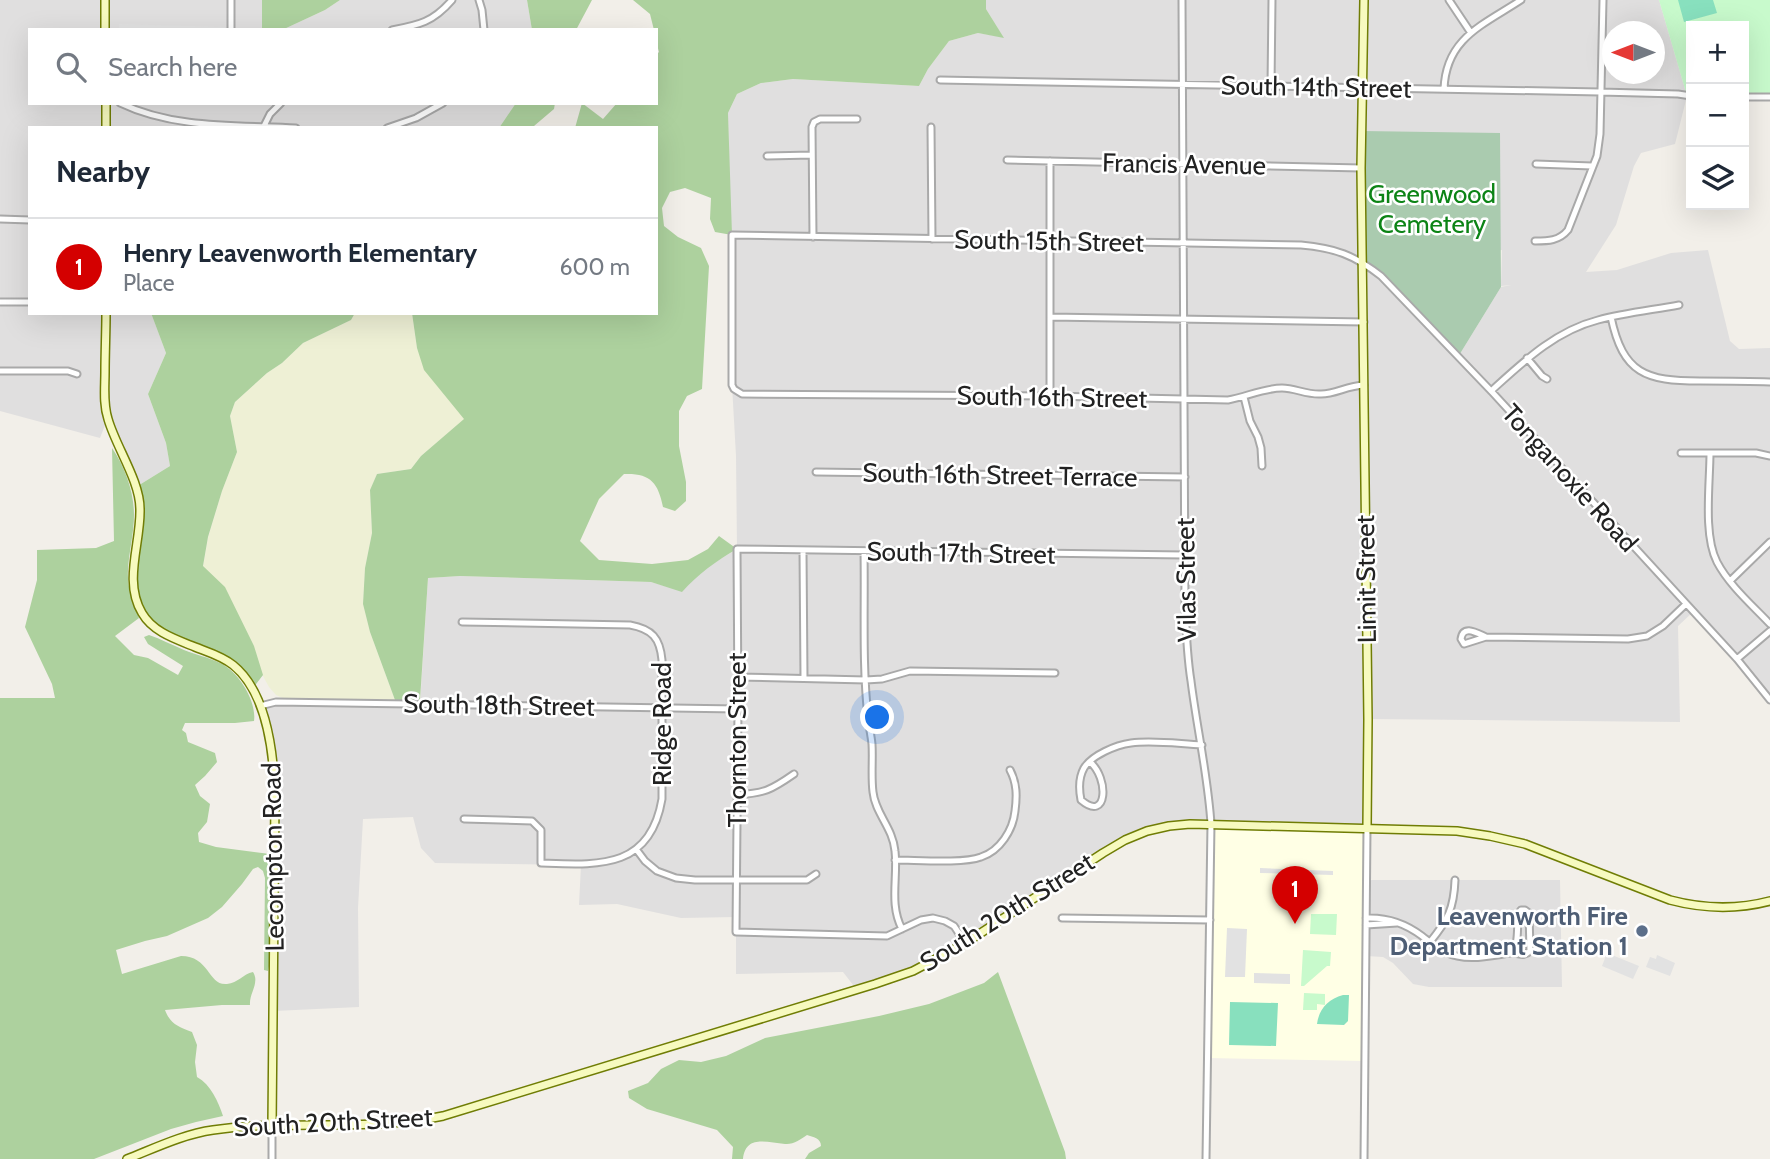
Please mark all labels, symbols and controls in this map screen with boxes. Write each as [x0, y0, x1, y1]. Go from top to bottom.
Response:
north arrow [1602, 21, 1665, 84]
map controls [1686, 21, 1749, 210]
button: + [1686, 21, 1749, 84]
search box [28, 28, 658, 105]
icon: search [52, 48, 90, 86]
text: Search here [108, 51, 237, 83]
street label: South 14th Street [1220, 69, 1412, 105]
button: − [1686, 84, 1749, 147]
street label: Francis Avenue [1102, 147, 1266, 181]
button: layers [1686, 147, 1749, 210]
text: Nearby [56, 153, 150, 190]
park label: Greenwood Cemetery [1368, 178, 1496, 240]
street label: South 15th Street [954, 223, 1144, 259]
text: Henry Leavenworth Elementary [123, 237, 477, 269]
text: 1 [75, 253, 83, 281]
text: 600 m [559, 253, 630, 281]
text: Place [123, 269, 175, 297]
street label: South 16th Street [956, 379, 1148, 415]
street label: Tonganoxie Road [1495, 398, 1645, 558]
street label: South 16th Street Terrace [862, 457, 1138, 493]
street label: Limit Street [1349, 514, 1383, 643]
street label: Vilas Street [1169, 517, 1203, 643]
street label: South 17th Street [866, 535, 1056, 571]
street label: Thornton Street [721, 652, 753, 827]
street label: Ridge Road [646, 662, 678, 786]
street label: South 18th Street [403, 687, 595, 723]
your location [860, 700, 894, 734]
street label: Lecompton Road [255, 762, 291, 952]
street label: South 20th Street [914, 846, 1100, 978]
pin: 1 [1272, 866, 1318, 924]
place label: Leavenworth Fire Department Station 1 [1389, 900, 1628, 962]
marker: Leavenworth Fire Department Station 1 [1634, 923, 1650, 939]
street label: South 20th Street [233, 1101, 433, 1143]

